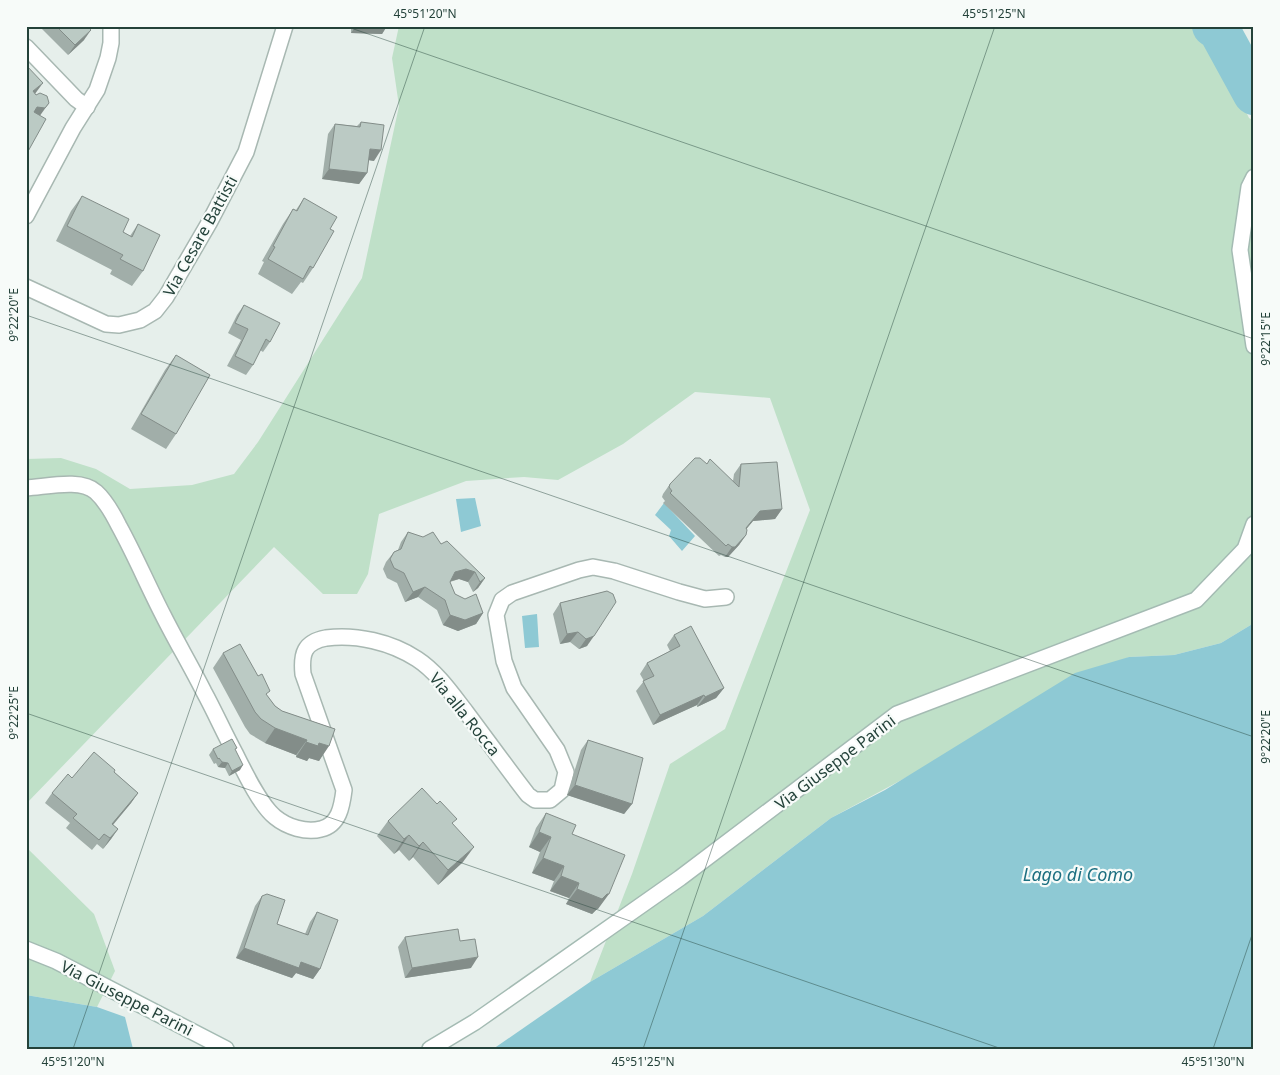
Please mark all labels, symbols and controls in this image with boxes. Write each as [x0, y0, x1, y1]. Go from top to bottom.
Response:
text: 45°51'20"N [393, 5, 457, 22]
text: 45°51'25"N [962, 5, 1026, 22]
street label: Via Cesare Battisti [158, 172, 242, 300]
text: 9°22'20"E [5, 288, 22, 342]
text: 9°22'15"E [1257, 312, 1274, 366]
street label: Via alla Rocca [425, 668, 505, 760]
text: 9°22'25"E [5, 686, 22, 740]
street label: Via Giuseppe Parini [770, 709, 900, 815]
text: 9°22'20"E [1257, 710, 1274, 764]
water label: Lago di Como [1023, 862, 1133, 886]
street label: Via Giuseppe Parini [57, 955, 197, 1041]
text: 45°51'20"N [41, 1053, 105, 1070]
text: 45°51'25"N [611, 1053, 675, 1070]
text: 45°51'30"N [1181, 1053, 1245, 1070]

